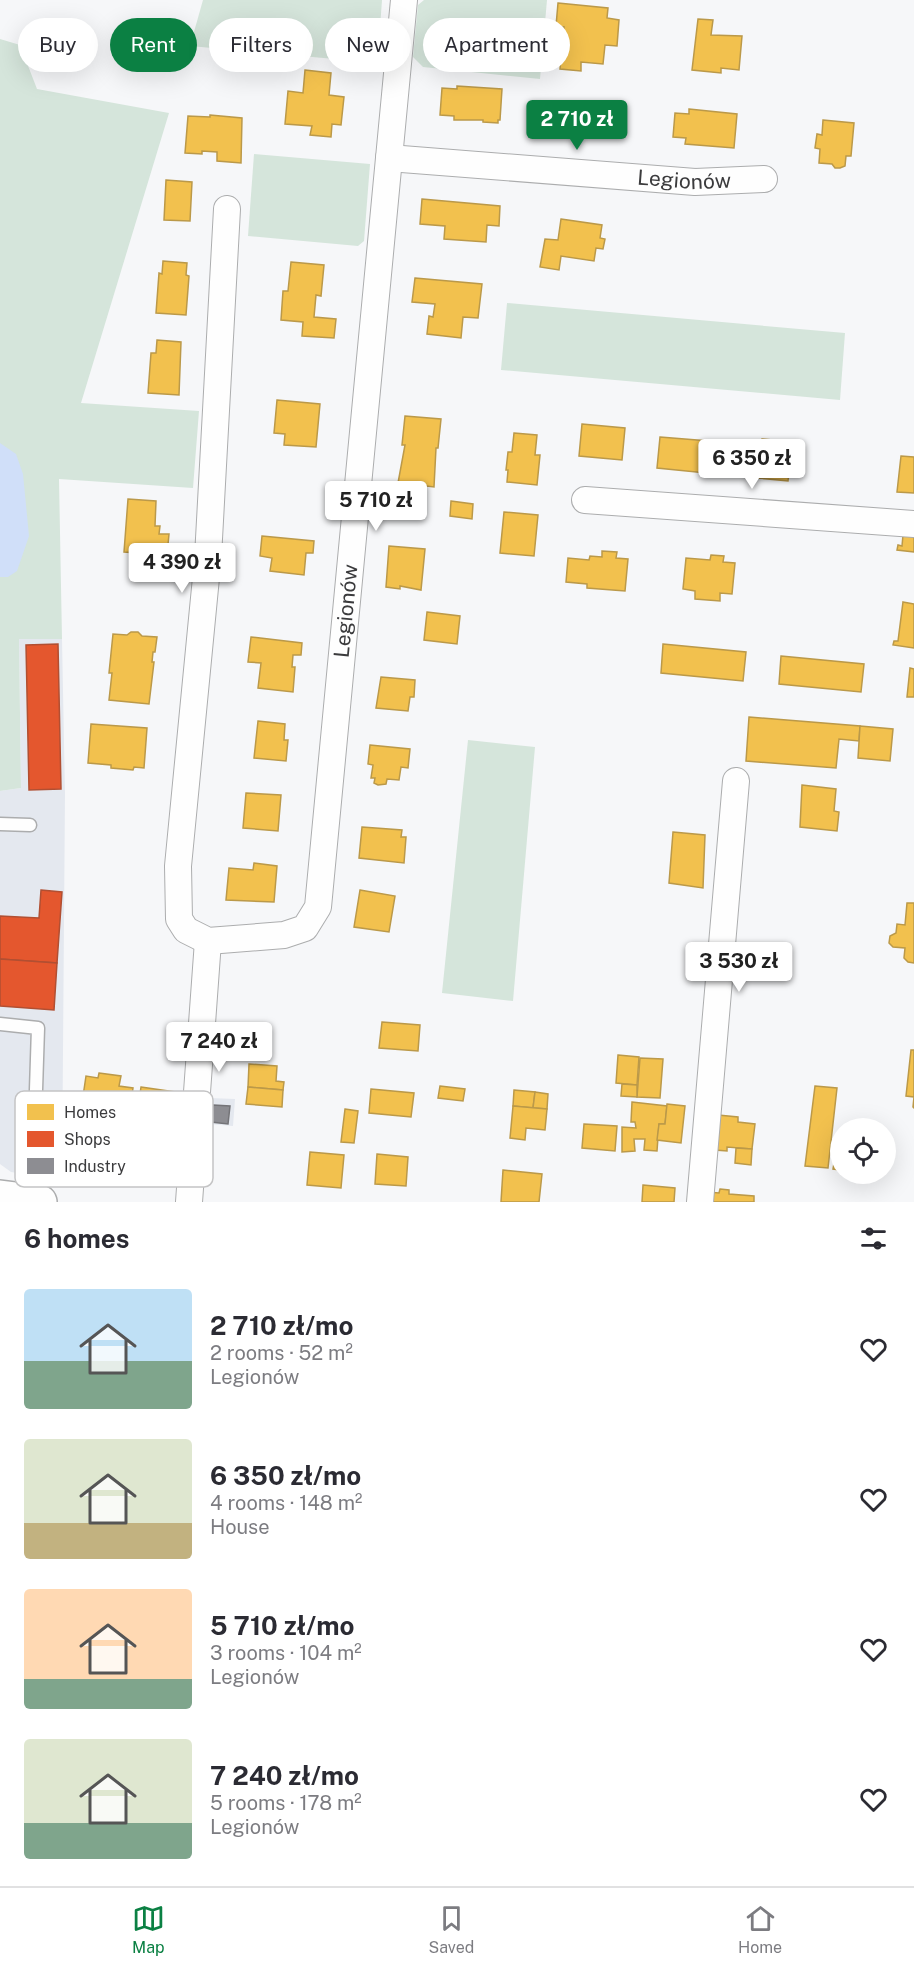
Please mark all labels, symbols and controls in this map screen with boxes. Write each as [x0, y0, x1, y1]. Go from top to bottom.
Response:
chip: Buy [18, 18, 98, 72]
chip: Rent [110, 18, 197, 72]
chip: Filters [209, 18, 313, 72]
chip: New [325, 18, 411, 72]
chip: Apartment [423, 18, 570, 72]
pin: 2 710 zł [515, 100, 639, 151]
text: 2 710 zł [540, 107, 614, 131]
street label: Legionów [636, 165, 732, 194]
pin: 6 350 zł [690, 439, 814, 490]
text: 6 350 zł [712, 446, 792, 470]
pin: 5 710 zł [314, 481, 438, 532]
text: 5 710 zł [339, 488, 413, 512]
pin: 4 390 zł [120, 543, 244, 594]
text: 4 390 zł [143, 550, 221, 574]
street label: Legionów [329, 563, 362, 659]
pin: 3 530 zł [677, 942, 801, 993]
text: 3 530 zł [699, 949, 779, 973]
pin: 7 240 zł [157, 1022, 281, 1073]
text: 7 240 zł [180, 1029, 258, 1053]
legend [15, 1091, 213, 1187]
text: Homes [64, 1103, 116, 1122]
map controls [830, 1118, 896, 1184]
button: locate [830, 1118, 896, 1184]
text: Shops [64, 1130, 111, 1149]
text: Industry [64, 1157, 126, 1176]
icon: filters [857, 1222, 890, 1255]
text: 6 homes [24, 1223, 129, 1254]
text: 2 710 zł/mo [210, 1310, 353, 1341]
icon: home [72, 1313, 144, 1385]
icon: heart [857, 1333, 890, 1366]
text: 2 rooms · 52 m² [210, 1341, 353, 1365]
text: Legionów [210, 1365, 299, 1389]
text: 6 350 zł/mo [210, 1460, 361, 1491]
icon: home [72, 1463, 144, 1535]
icon: heart [857, 1483, 890, 1516]
text: 4 rooms · 148 m² [210, 1491, 362, 1515]
text: House [210, 1515, 270, 1539]
text: 5 710 zł/mo [210, 1610, 354, 1641]
icon: home [72, 1613, 144, 1685]
icon: heart [857, 1633, 890, 1666]
text: 3 rooms · 104 m² [210, 1641, 362, 1665]
text: Legionów [210, 1665, 299, 1689]
text: 7 240 zł/mo [210, 1760, 359, 1791]
icon: home [72, 1763, 144, 1835]
icon: heart [857, 1783, 890, 1816]
text: 5 rooms · 178 m² [210, 1791, 362, 1815]
text: Legionów [210, 1815, 299, 1839]
tab: Map [132, 1902, 165, 1957]
tab: Saved [429, 1902, 474, 1957]
tab: Home [738, 1902, 782, 1957]

